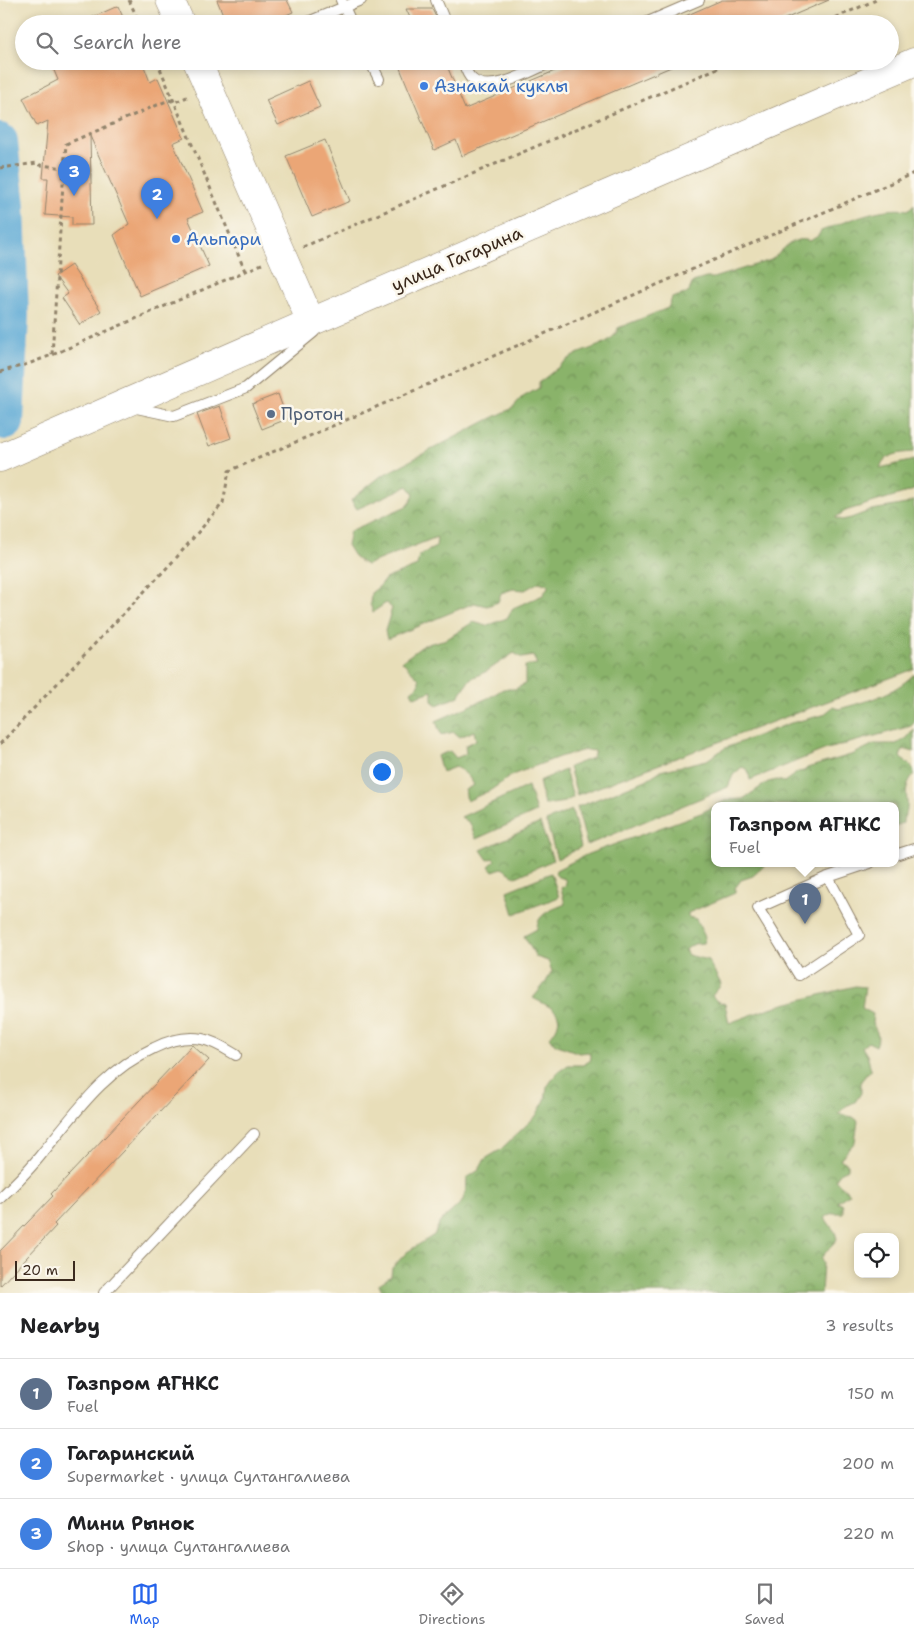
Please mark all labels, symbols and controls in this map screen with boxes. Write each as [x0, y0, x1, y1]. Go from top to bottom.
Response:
search box [15, 15, 899, 70]
icon: search [33, 29, 61, 57]
text: Search here [73, 30, 182, 55]
place label: Азнакай куклы [434, 74, 568, 98]
marker: Азнакай куклы [418, 80, 430, 92]
pin: 3 [58, 155, 90, 196]
pin: 2 [141, 178, 173, 219]
street label: улица Гагарина [388, 221, 526, 297]
place label: Альпари [186, 227, 261, 251]
marker: Альпари [170, 233, 182, 245]
place label: Протон [281, 402, 344, 426]
marker: Протон [265, 408, 277, 420]
your location [369, 759, 395, 785]
popup [711, 802, 899, 867]
text: Газпром АГНКС [729, 812, 881, 837]
text: Fuel [729, 837, 760, 858]
pin: 1 [789, 883, 821, 924]
map controls [854, 1233, 899, 1278]
button: locate [854, 1233, 899, 1278]
scale bar [15, 1258, 75, 1281]
text: 20 m [22, 1261, 58, 1279]
text: Nearby [20, 1312, 100, 1340]
text: 3 results [825, 1315, 894, 1336]
text: Газпром АГНКС [67, 1371, 219, 1396]
text: 1 [32, 1383, 40, 1404]
text: 150 m [847, 1383, 894, 1404]
text: Fuel [67, 1396, 98, 1417]
text: Гагаринский [67, 1441, 195, 1466]
text: 2 [30, 1453, 42, 1474]
text: 200 m [842, 1453, 894, 1474]
text: Supermarket · улица Султангалиева [67, 1466, 350, 1487]
text: Мини Рынок [67, 1511, 195, 1536]
text: 3 [30, 1523, 42, 1544]
text: 220 m [842, 1523, 894, 1544]
text: Shop · улица Султангалиева [67, 1536, 290, 1557]
tab: Map [130, 1580, 160, 1628]
tab: Directions [419, 1580, 485, 1628]
tab: Saved [745, 1580, 784, 1628]

